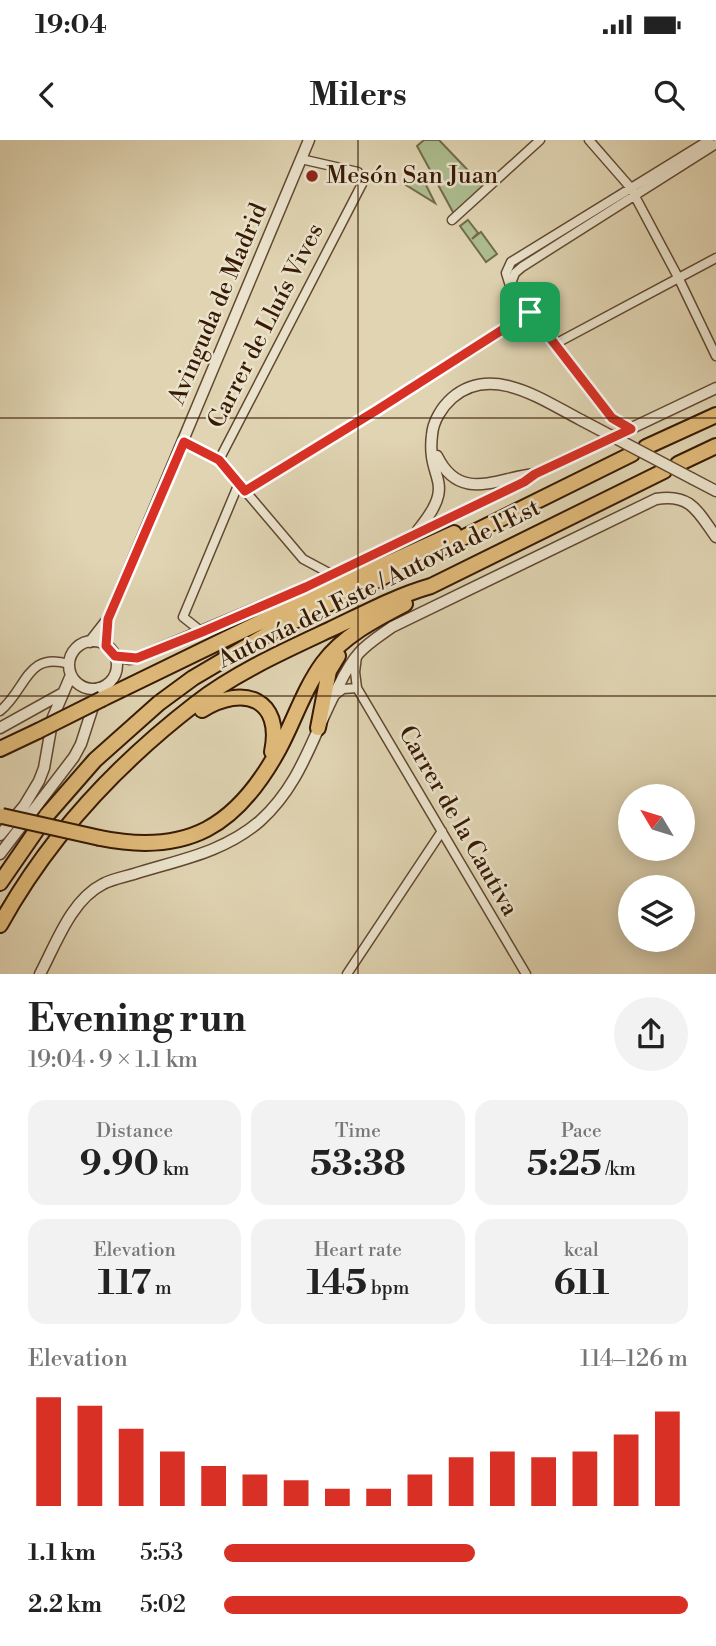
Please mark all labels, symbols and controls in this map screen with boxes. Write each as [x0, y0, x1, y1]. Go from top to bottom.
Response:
text: 19:04 [35, 9, 107, 41]
text: Milers [309, 75, 407, 115]
icon: back [28, 76, 66, 114]
icon: search [650, 76, 688, 114]
place label: Mesón San Juan [326, 161, 498, 191]
marker: Mesón San Juan [304, 168, 320, 184]
street label: Avinguda de Madrid [162, 198, 274, 410]
street label: Carrer de Lluís Vives [201, 219, 331, 433]
pin [500, 282, 560, 342]
icon: arrive [511, 293, 549, 331]
street label: Autovía del Este / Autovia de l'Est [212, 492, 546, 676]
street label: Carrer de la Cautiva [391, 721, 525, 922]
north arrow [618, 784, 695, 861]
map controls [618, 784, 695, 952]
button: layers [618, 875, 695, 952]
text: Evening run [28, 996, 246, 1043]
button: share [614, 997, 688, 1071]
text: 19:04 · 9 × 1.1 km [28, 1046, 198, 1074]
text: Distance [96, 1119, 173, 1143]
text: Time [335, 1119, 381, 1143]
text: Pace [561, 1119, 602, 1143]
text: 9.90 [80, 1143, 159, 1186]
text: 53:38 [310, 1143, 406, 1186]
text: 5:25 [527, 1143, 602, 1186]
text: km [159, 1157, 189, 1181]
text: /km [602, 1157, 636, 1181]
text: Elevation [94, 1238, 176, 1262]
text: Heart rate [314, 1238, 402, 1262]
text: kcal [564, 1238, 599, 1262]
text: 117 [98, 1262, 151, 1305]
text: 145 [307, 1262, 367, 1305]
text: 611 [553, 1262, 609, 1305]
text: m [151, 1276, 172, 1300]
text: bpm [367, 1276, 409, 1300]
text: Elevation [28, 1345, 128, 1373]
text: 114–126 m [580, 1345, 688, 1373]
text: 1.1 km [28, 1539, 96, 1567]
text: 5:53 [140, 1539, 183, 1567]
text: 2.2 km [28, 1591, 102, 1619]
text: 5:02 [140, 1591, 186, 1619]

